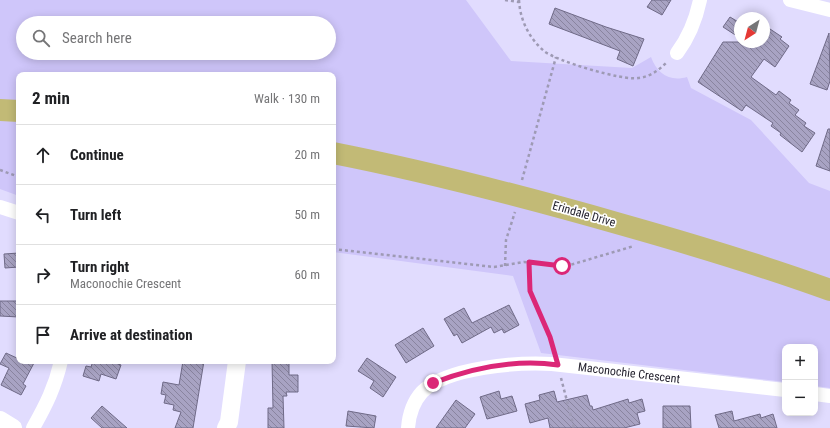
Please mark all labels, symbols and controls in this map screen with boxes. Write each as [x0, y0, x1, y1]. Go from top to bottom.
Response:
north arrow [734, 12, 770, 48]
search box [16, 16, 336, 60]
icon: search [30, 27, 52, 49]
text: Search here [62, 29, 132, 47]
text: 2 min [32, 88, 70, 108]
text: Walk · 130 m [254, 91, 320, 106]
icon: ahead [32, 144, 54, 166]
text: Continue [70, 146, 124, 164]
text: 20 m [294, 147, 320, 162]
street label: Erindale Drive [551, 198, 618, 230]
icon: left [32, 204, 54, 226]
text: Turn left [70, 206, 121, 224]
text: 50 m [294, 207, 320, 222]
route start [553, 257, 571, 275]
text: Turn right [70, 258, 129, 276]
icon: right [32, 264, 54, 286]
text: 60 m [294, 267, 320, 282]
text: Maconochie Crescent [70, 276, 181, 291]
icon: arrive [32, 324, 54, 346]
text: Arrive at destination [70, 326, 193, 344]
map controls [782, 344, 818, 416]
button: + [782, 344, 818, 380]
street label: Maconochie Crescent [577, 360, 681, 386]
route end [424, 374, 442, 392]
button: − [782, 380, 818, 416]

